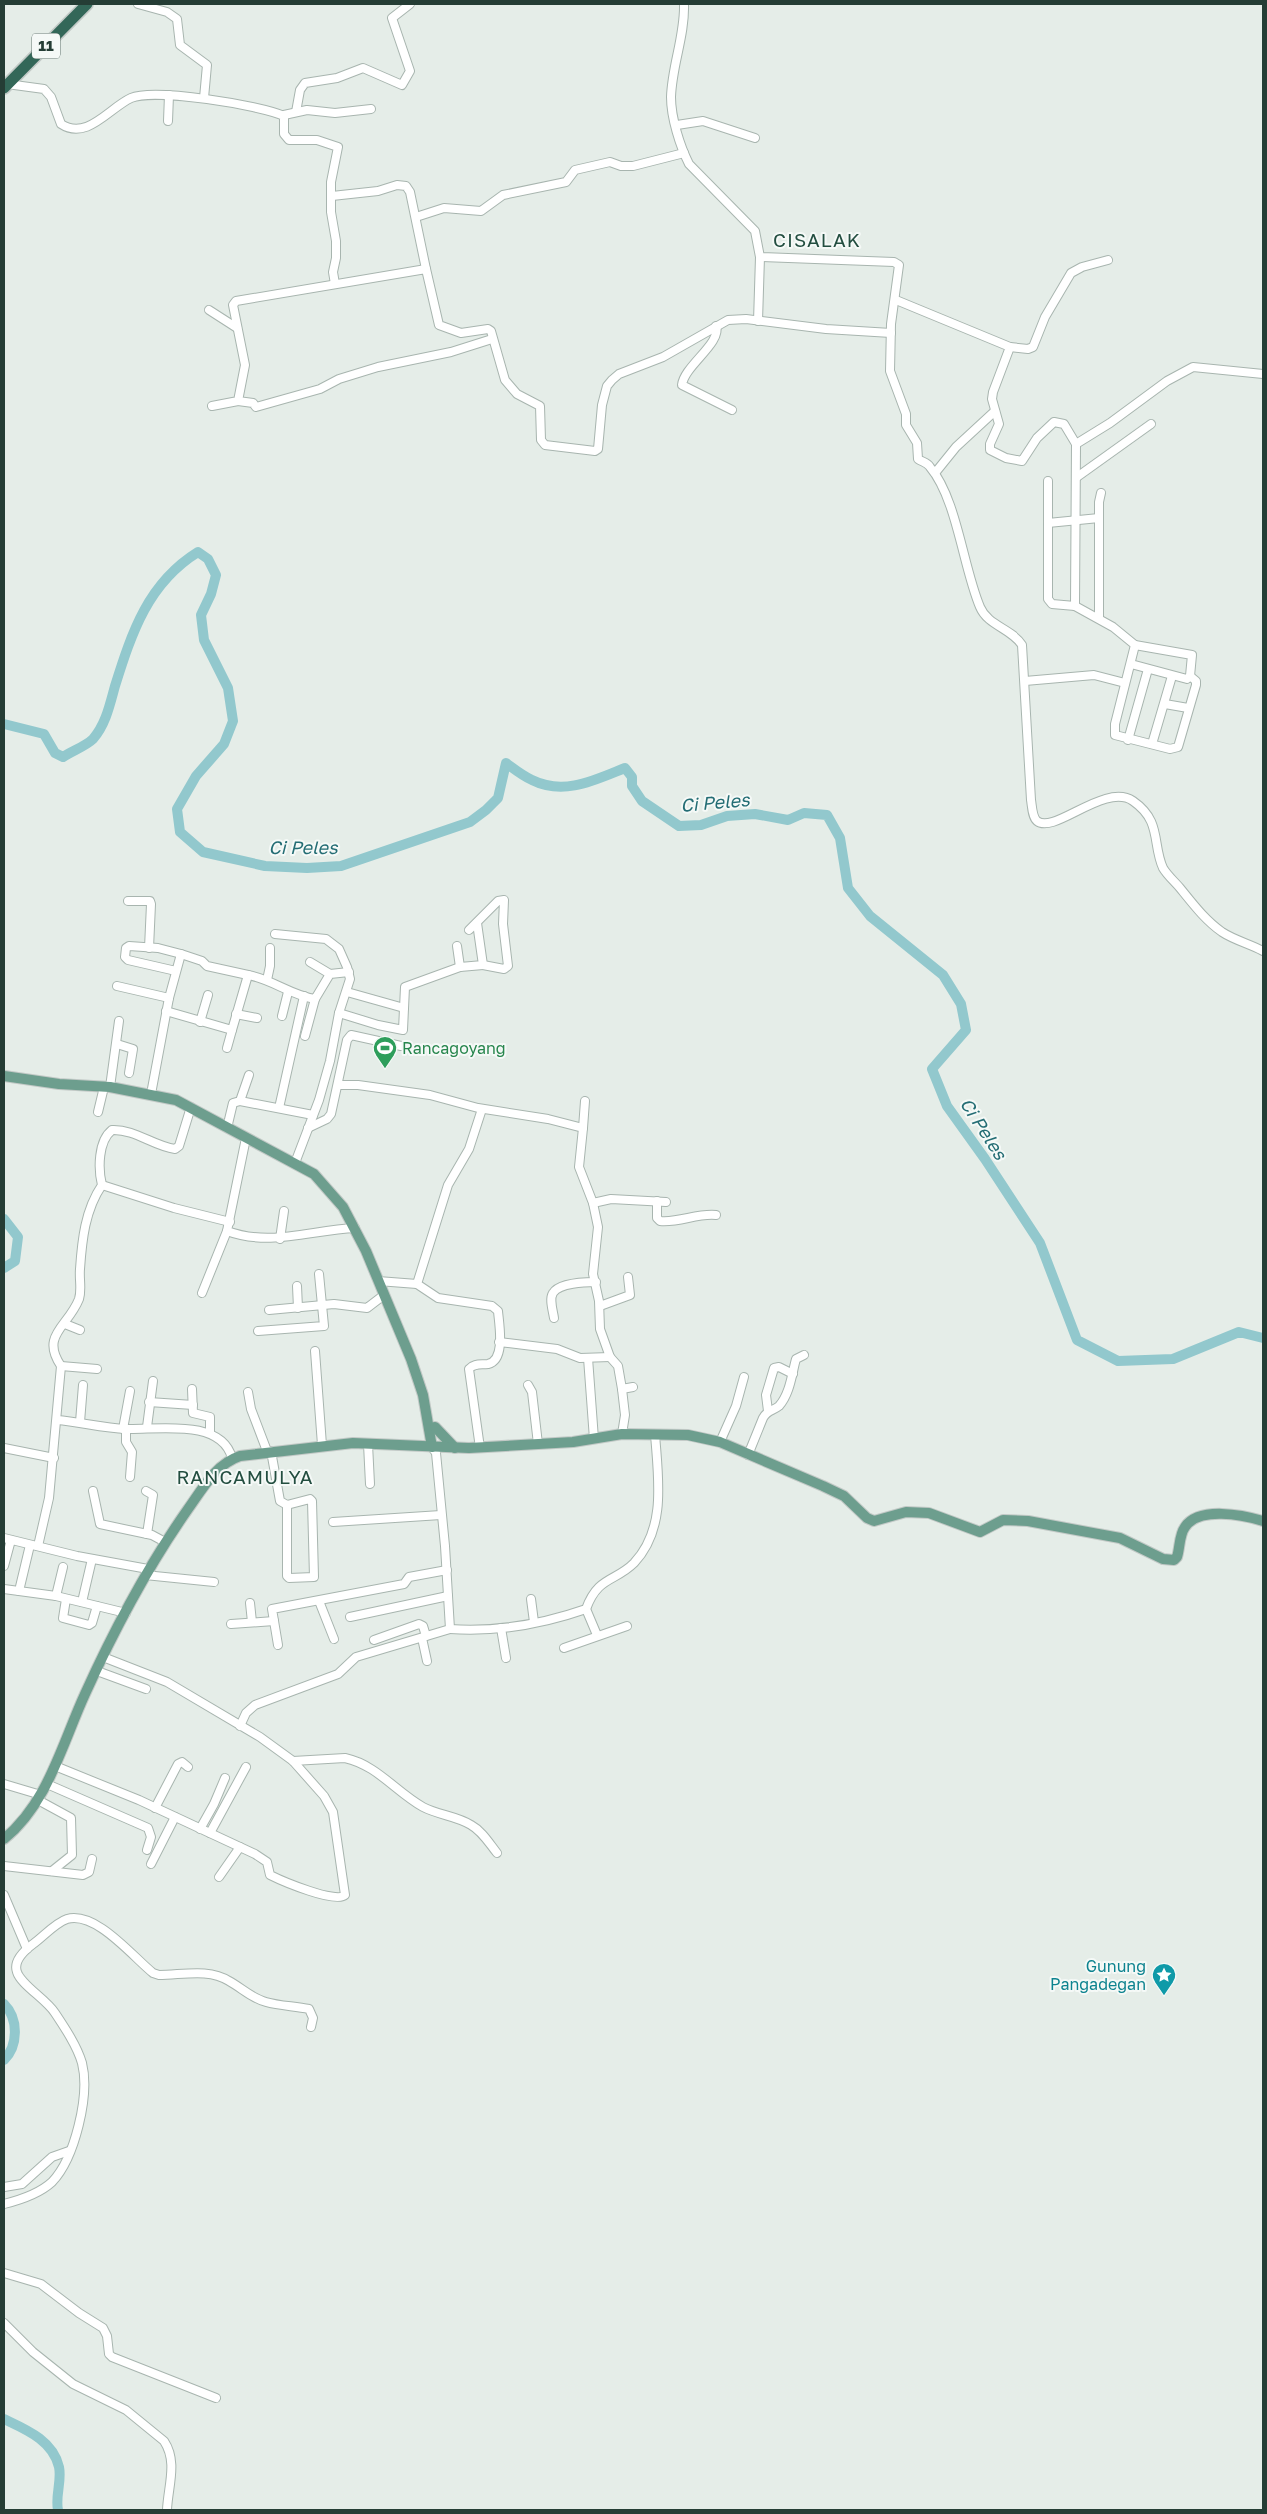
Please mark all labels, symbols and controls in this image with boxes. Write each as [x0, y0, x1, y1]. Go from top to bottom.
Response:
road number: 11 [32, 34, 60, 58]
district label: CISALAK [773, 228, 861, 251]
water label: Ci Peles [679, 788, 752, 816]
water label: Ci Peles [268, 836, 339, 858]
sports icon: Rancagoyang [372, 1035, 398, 1069]
place label: Rancagoyang [402, 1038, 506, 1058]
water label: Ci Peles [956, 1093, 1013, 1165]
district label: RANCAMULYA [176, 1465, 314, 1488]
place label: Gunung Pangadegan [1050, 1956, 1146, 1994]
place icon: Gunung Pangadegan [1151, 1962, 1177, 1996]

